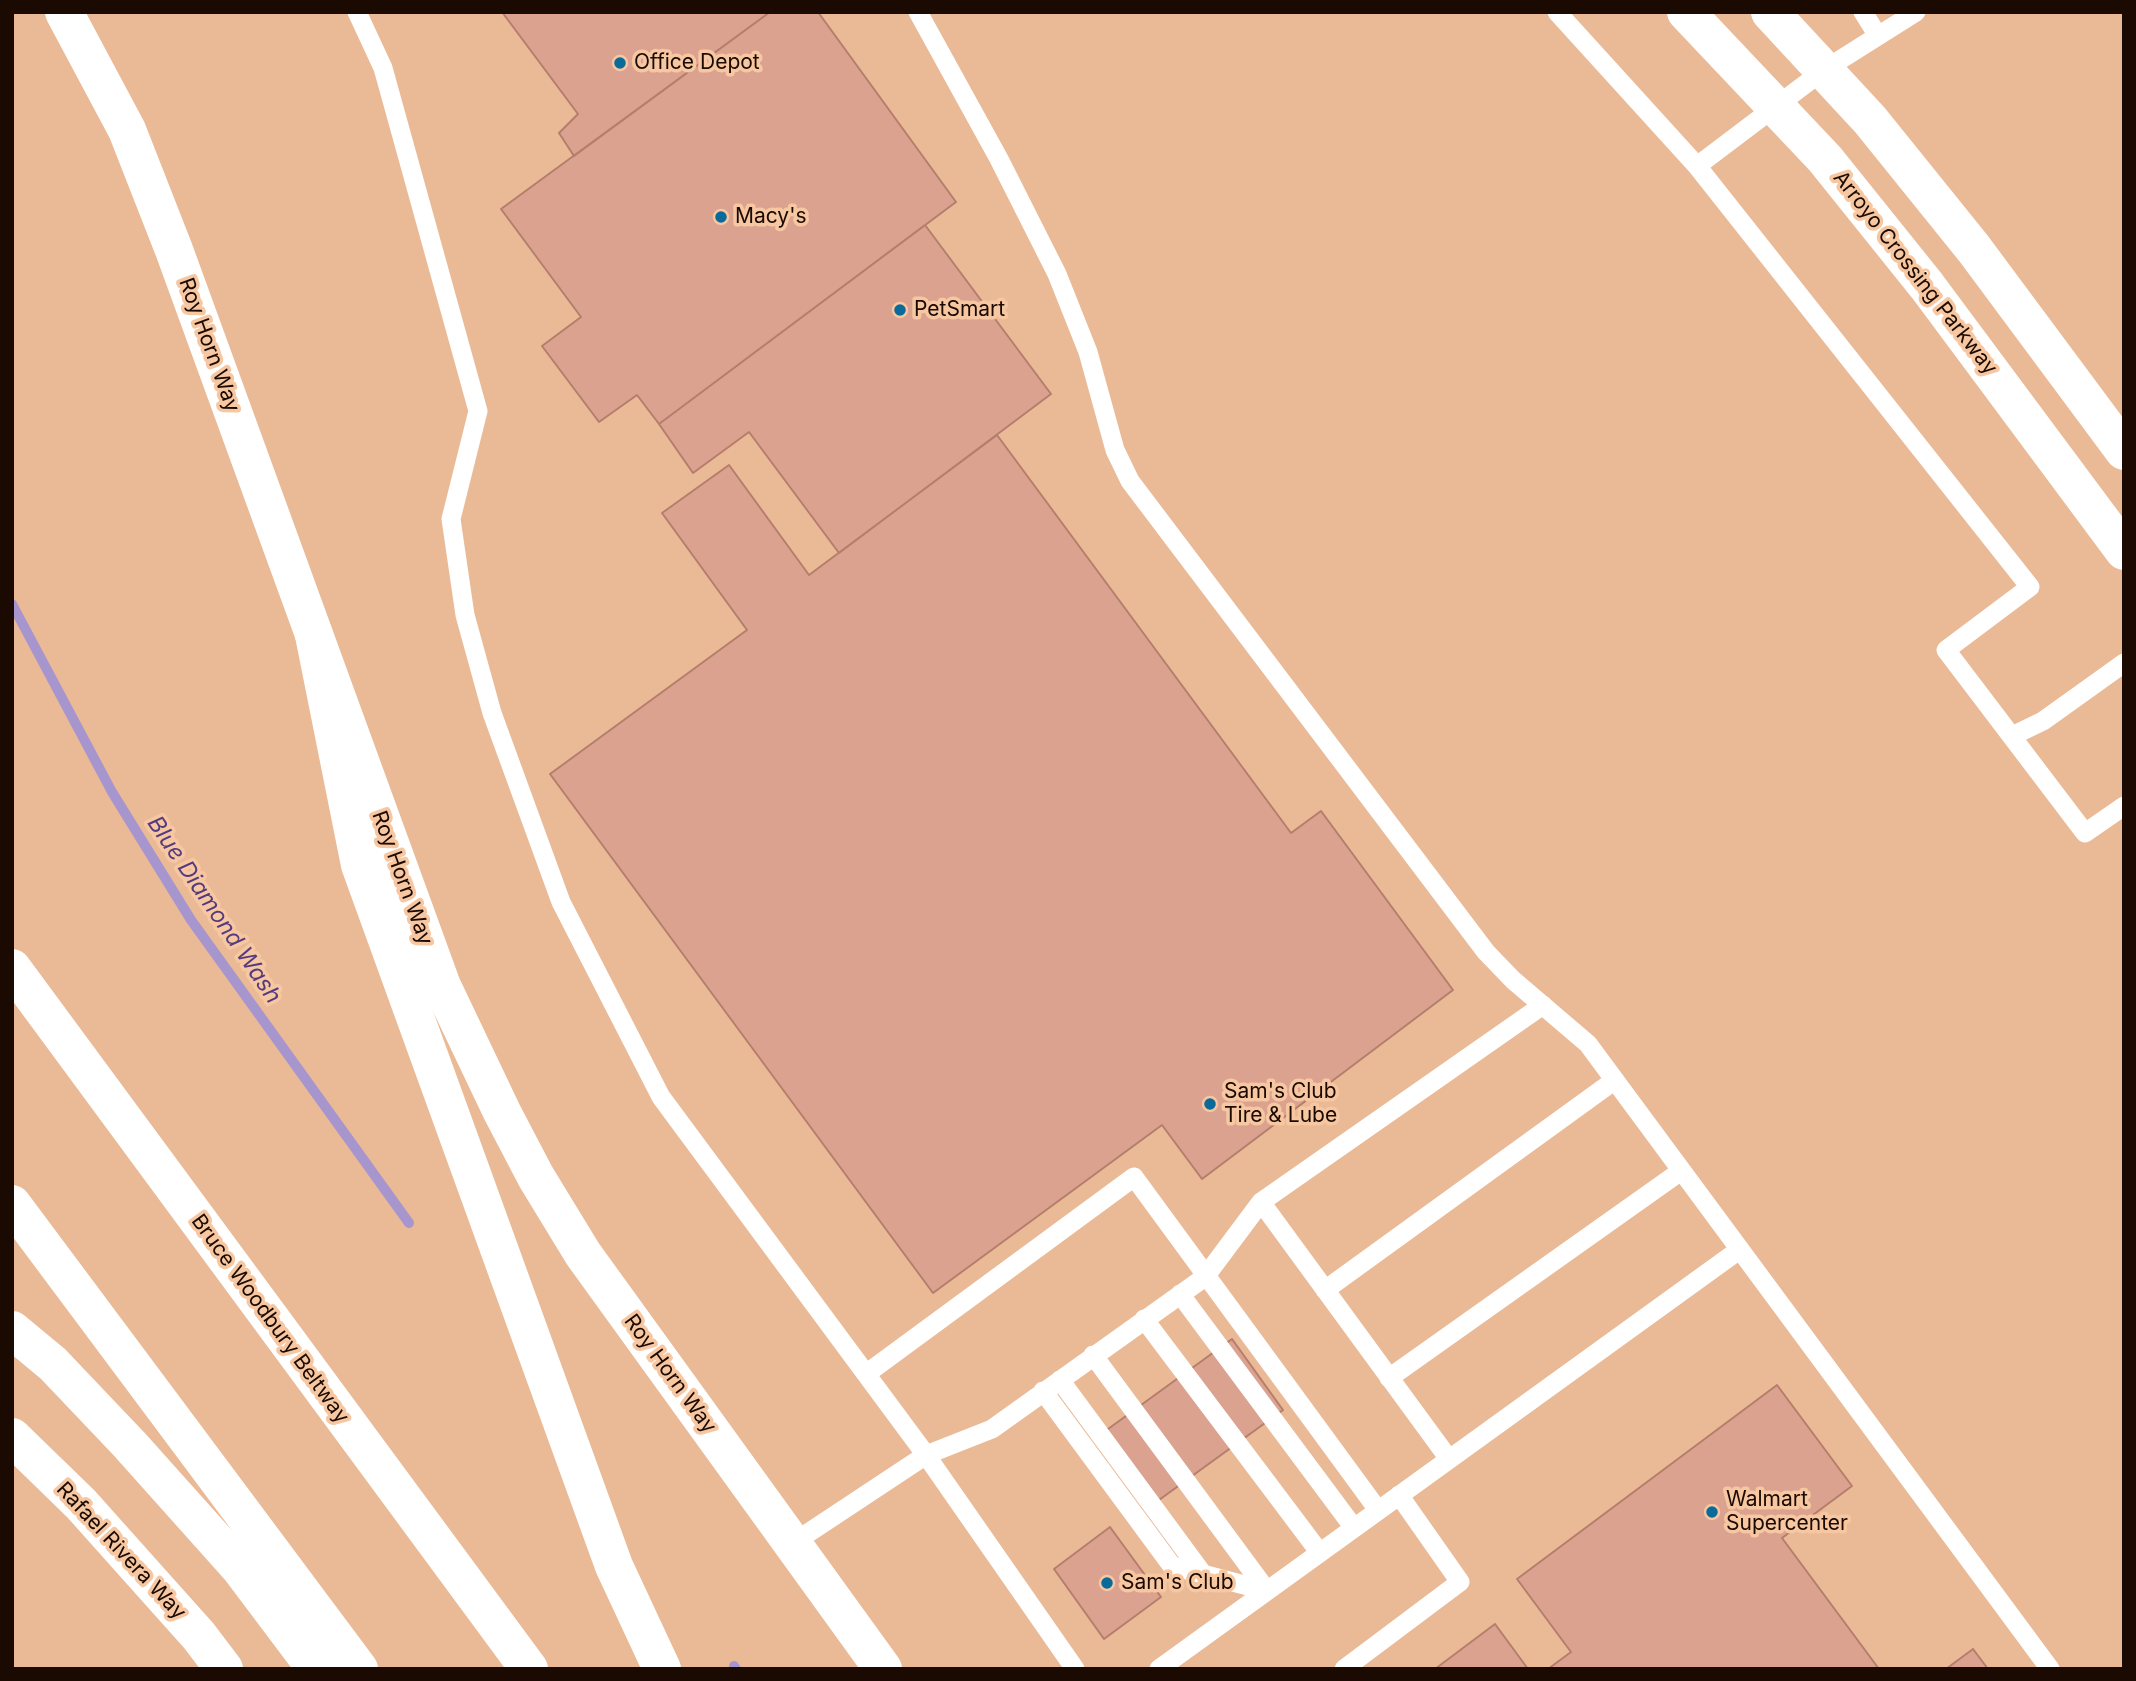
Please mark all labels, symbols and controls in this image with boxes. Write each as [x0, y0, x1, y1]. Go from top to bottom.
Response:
place label: Office Depot [634, 50, 760, 76]
marker: Office Depot [612, 55, 628, 71]
street label: Arroyo Crossing Parkway [1828, 166, 2002, 380]
place label: Macy's [735, 204, 807, 230]
marker: Macy's [713, 209, 729, 225]
street label: Roy Horn Way [173, 275, 245, 415]
place label: PetSmart [914, 297, 1005, 323]
marker: PetSmart [892, 302, 908, 318]
street label: Roy Horn Way [366, 808, 438, 948]
water label: Blue Diamond Wash [141, 811, 287, 1009]
place label: Sam's Club Tire & Lube [1224, 1079, 1337, 1129]
marker: Sam's Club Tire & Lube [1202, 1096, 1218, 1112]
street label: Bruce Woodbury Beltway [186, 1210, 354, 1428]
street label: Roy Horn Way [618, 1310, 722, 1438]
street label: Rafael Rivera Way [51, 1477, 191, 1625]
place label: Walmart Supercenter [1726, 1487, 1848, 1537]
marker: Walmart Supercenter [1704, 1504, 1720, 1520]
place label: Sam's Club [1121, 1570, 1234, 1596]
marker: Sam's Club [1099, 1575, 1115, 1591]

